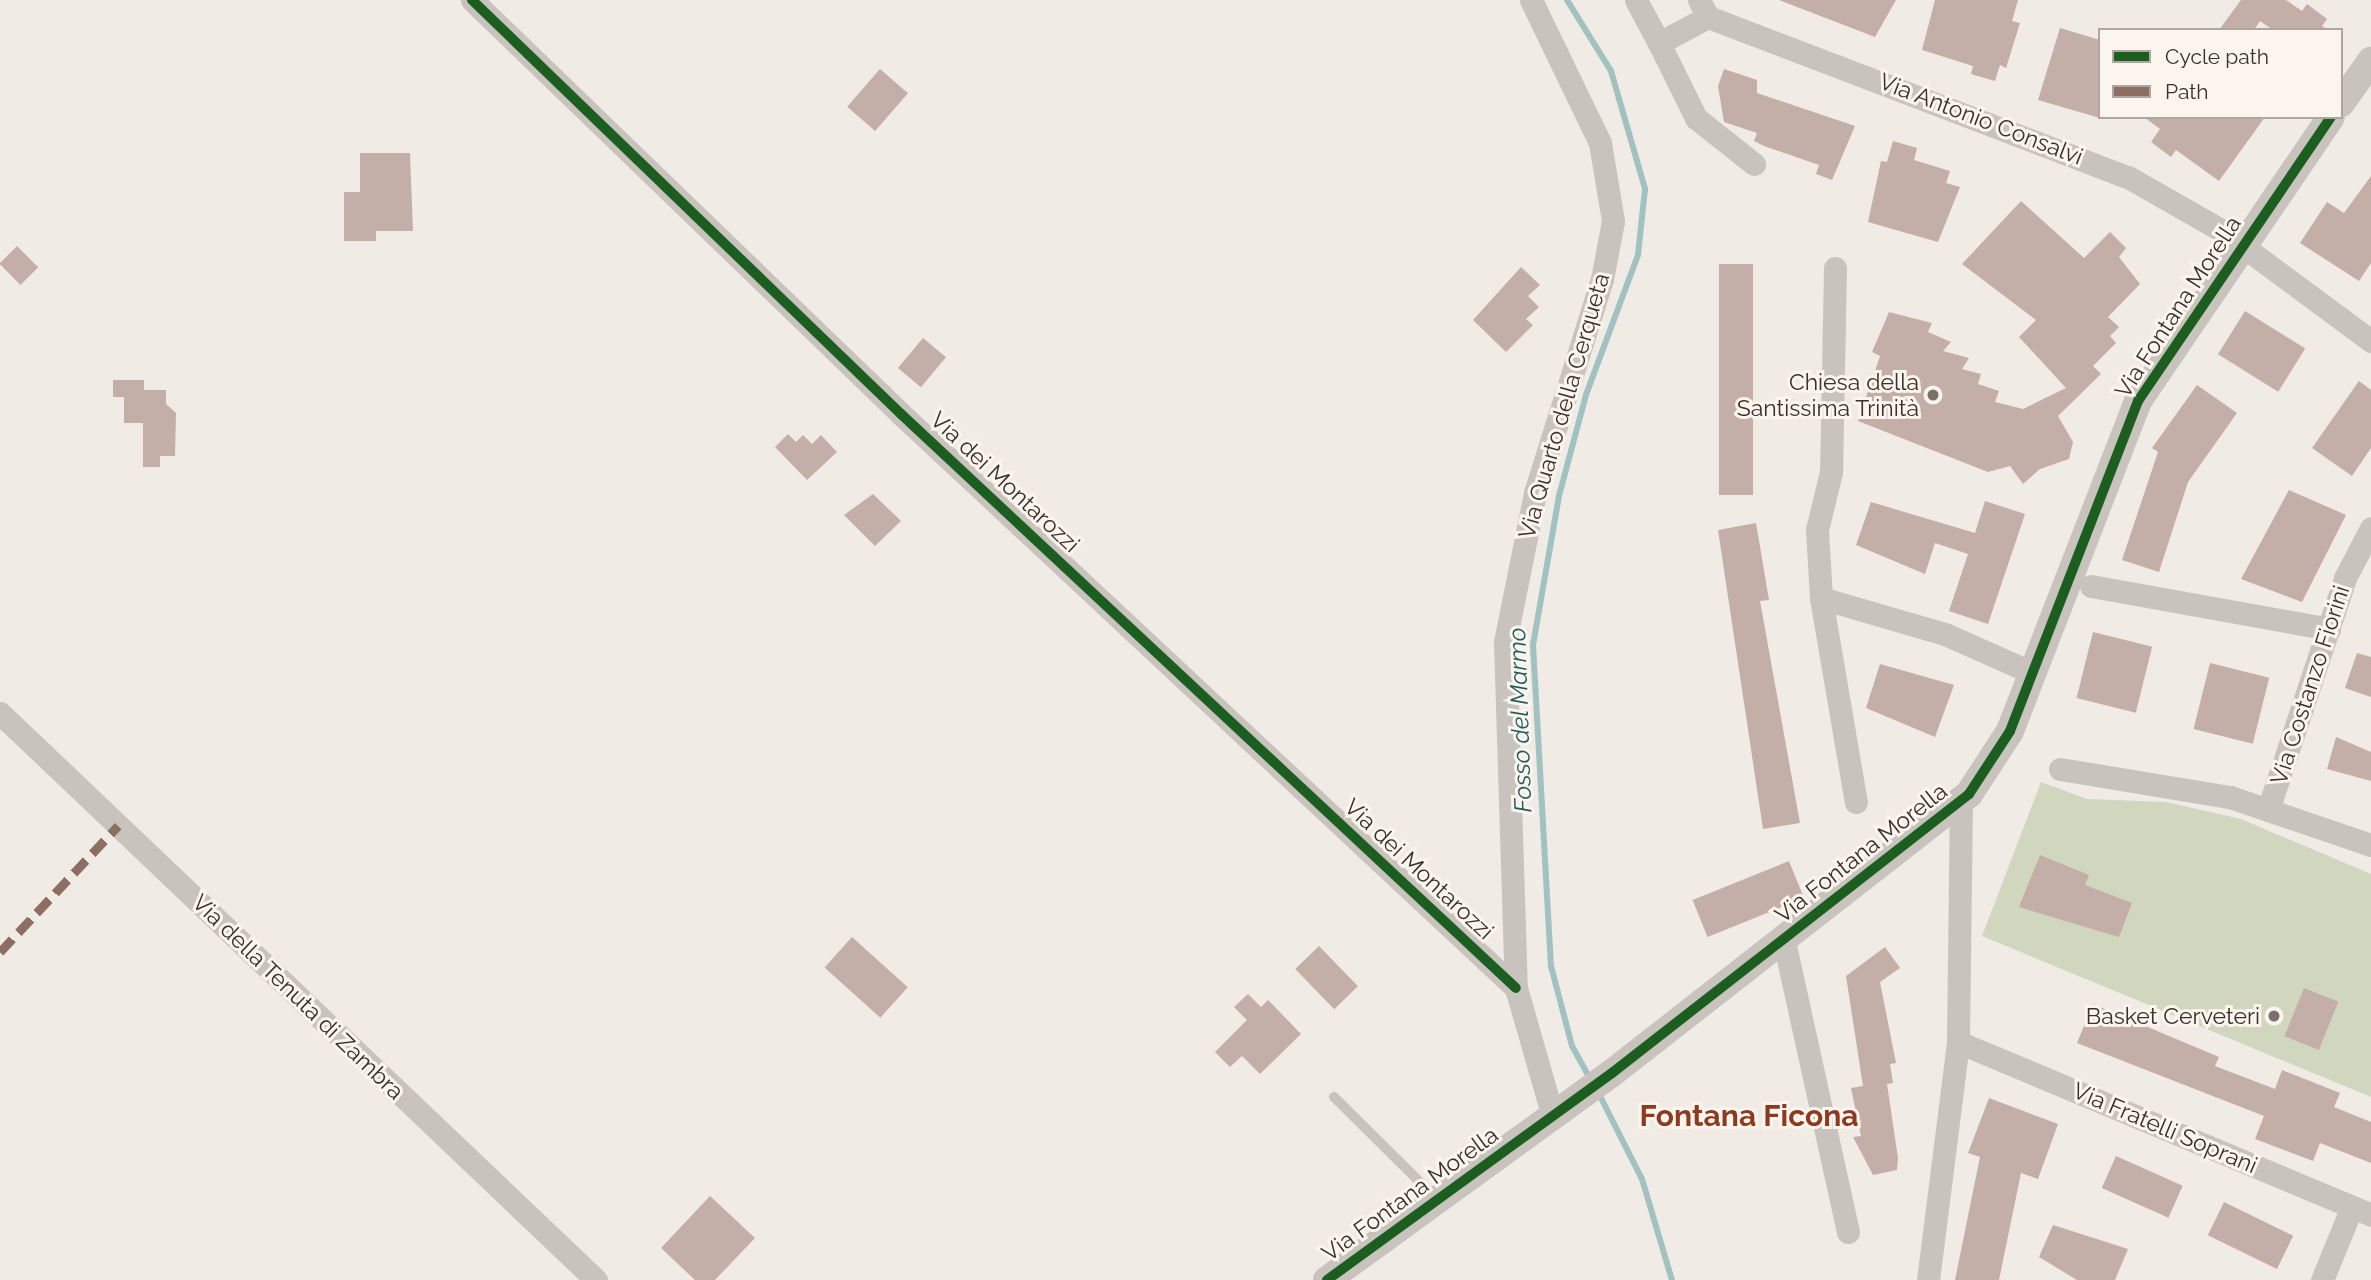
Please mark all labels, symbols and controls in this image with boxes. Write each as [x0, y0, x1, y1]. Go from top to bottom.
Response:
legend [2098, 28, 2343, 119]
text: Cycle path [2165, 44, 2269, 69]
street label: Via Antonio Consalvi [1875, 67, 2087, 171]
text: Path [2165, 79, 2209, 104]
street label: Via Fontana Morella [2109, 211, 2247, 403]
street label: Via Quarto della Cerqueta [1513, 270, 1615, 542]
place label: Chiesa della Santissima Trinità [1736, 368, 1919, 422]
marker: Chiesa della Santissima Trinità [1925, 387, 1941, 403]
street label: Via dei Montarozzi [925, 406, 1085, 558]
street label: Via Costanzo Fiorini [2265, 582, 2355, 788]
water label: Fosso del Marmo [1502, 627, 1538, 813]
street label: Via Fontana Morella [1769, 777, 1953, 929]
street label: Via dei Montarozzi [1339, 793, 1499, 945]
street label: Via della Tenuta di Zambra [186, 888, 410, 1106]
place label: Basket Cerveteri [2086, 1002, 2260, 1030]
marker: Basket Cerveteri [2266, 1008, 2282, 1024]
street label: Via Fratelli Soprani [2069, 1077, 2261, 1179]
district label: Fontana Ficona [1640, 1098, 1858, 1134]
street label: Via Fontana Morella [1317, 1121, 1503, 1267]

